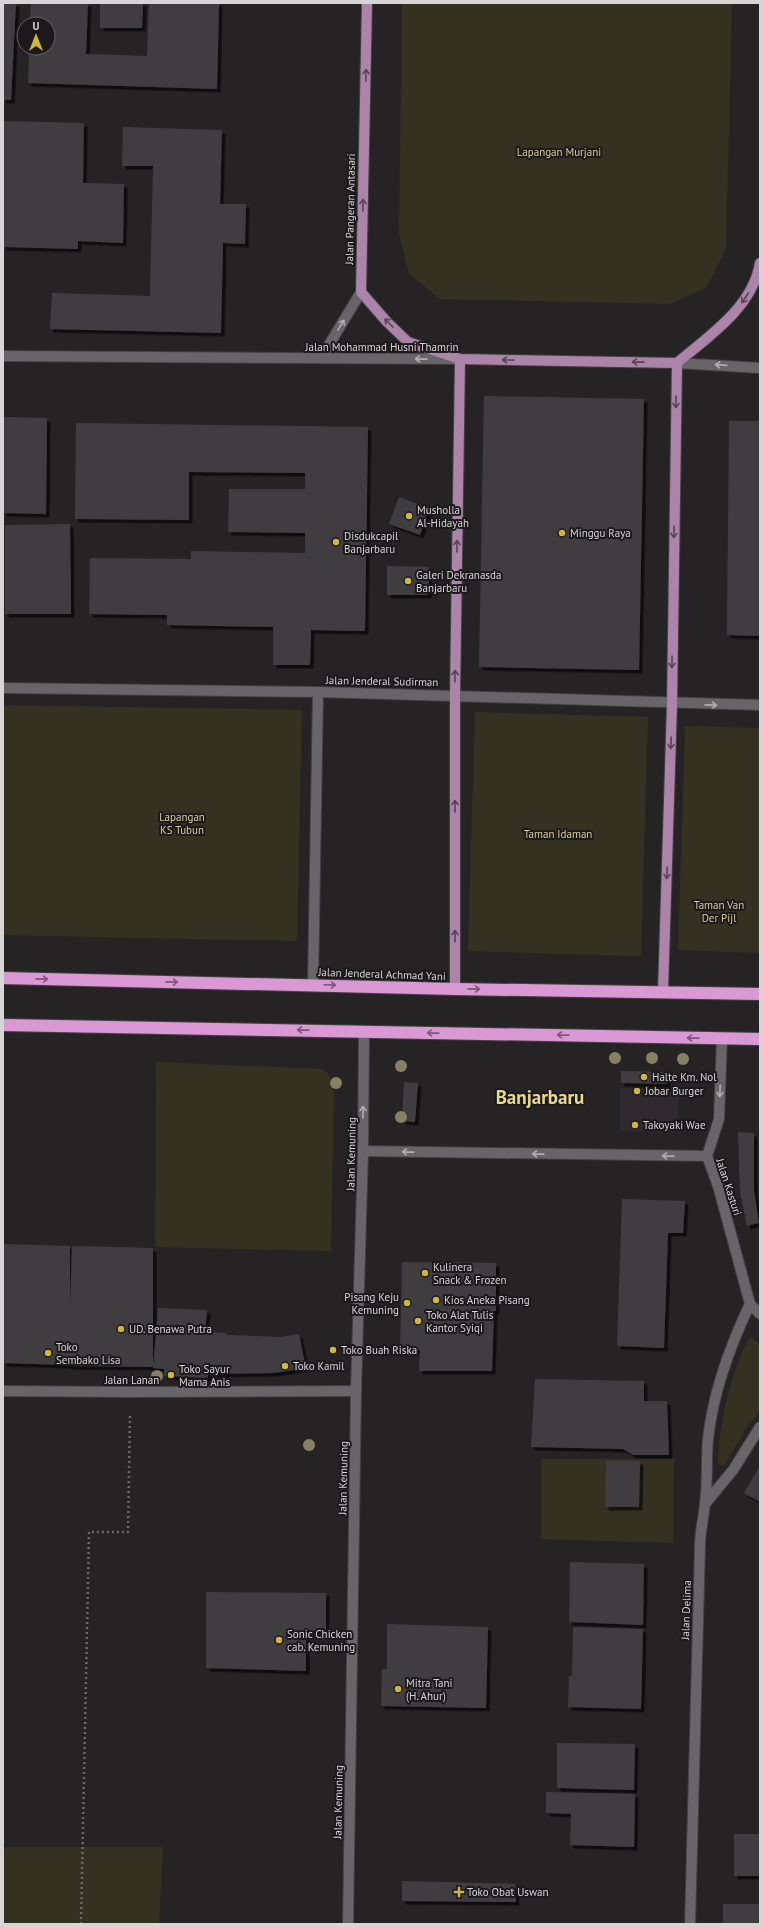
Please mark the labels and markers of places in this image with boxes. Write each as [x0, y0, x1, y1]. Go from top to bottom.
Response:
place label: Musholla Al-Hidayah [417, 503, 469, 530]
marker: Musholla Al-Hidayah [404, 511, 414, 521]
place label: Minggu Raya [570, 526, 631, 540]
marker: Minggu Raya [557, 528, 567, 538]
place label: Disdukcapil Banjarbaru [344, 529, 399, 556]
marker: Disdukcapil Banjarbaru [331, 537, 341, 547]
place label: Galeri Dekranasda Banjarbaru [416, 568, 501, 595]
marker: Galeri Dekranasda Banjarbaru [403, 576, 413, 586]
place label: Halte Km. Nol [652, 1070, 717, 1084]
marker: Halte Km. Nol [639, 1072, 649, 1082]
place label: Jobar Burger [644, 1084, 704, 1098]
marker: Jobar Burger [632, 1086, 642, 1096]
place label: Takoyaki Wae [643, 1118, 706, 1132]
marker: Takoyaki Wae [630, 1120, 640, 1130]
place label: Kulinera Snack & Frozen [433, 1260, 507, 1287]
marker: Kulinera Snack & Frozen [420, 1268, 430, 1278]
place label: Pisang Keju Kemuning [344, 1290, 399, 1317]
place label: Kios Aneka Pisang [444, 1293, 530, 1307]
marker: Kios Aneka Pisang [431, 1295, 441, 1305]
marker: Pisang Keju Kemuning [402, 1298, 412, 1308]
place label: Toko Alat Tulis Kantor Syiqi [426, 1308, 494, 1335]
marker: Toko Alat Tulis Kantor Syiqi [413, 1316, 423, 1326]
place label: UD. Benawa Putra [129, 1322, 212, 1336]
marker: UD. Benawa Putra [116, 1324, 126, 1334]
place label: Toko Sembako Lisa [56, 1340, 120, 1367]
place label: Toko Buah Riska [341, 1343, 417, 1357]
marker: Toko Buah Riska [328, 1345, 338, 1355]
marker: Toko Sembako Lisa [43, 1348, 53, 1358]
place label: Toko Kamil [293, 1359, 345, 1373]
marker: Toko Kamil [280, 1361, 290, 1371]
place label: Toko Sayur Mama Anis [179, 1362, 231, 1389]
marker: Toko Sayur Mama Anis [166, 1370, 176, 1380]
place label: Sonic Chicken cab. Kemuning [287, 1627, 355, 1654]
marker: Sonic Chicken cab. Kemuning [274, 1635, 284, 1645]
place label: Mitra Tani (H. Ahur) [406, 1676, 453, 1703]
marker: Mitra Tani (H. Ahur) [393, 1684, 403, 1694]
place label: Toko Obat Uswan [467, 1885, 549, 1899]
marker: Toko Obat Uswan [454, 1887, 464, 1897]

